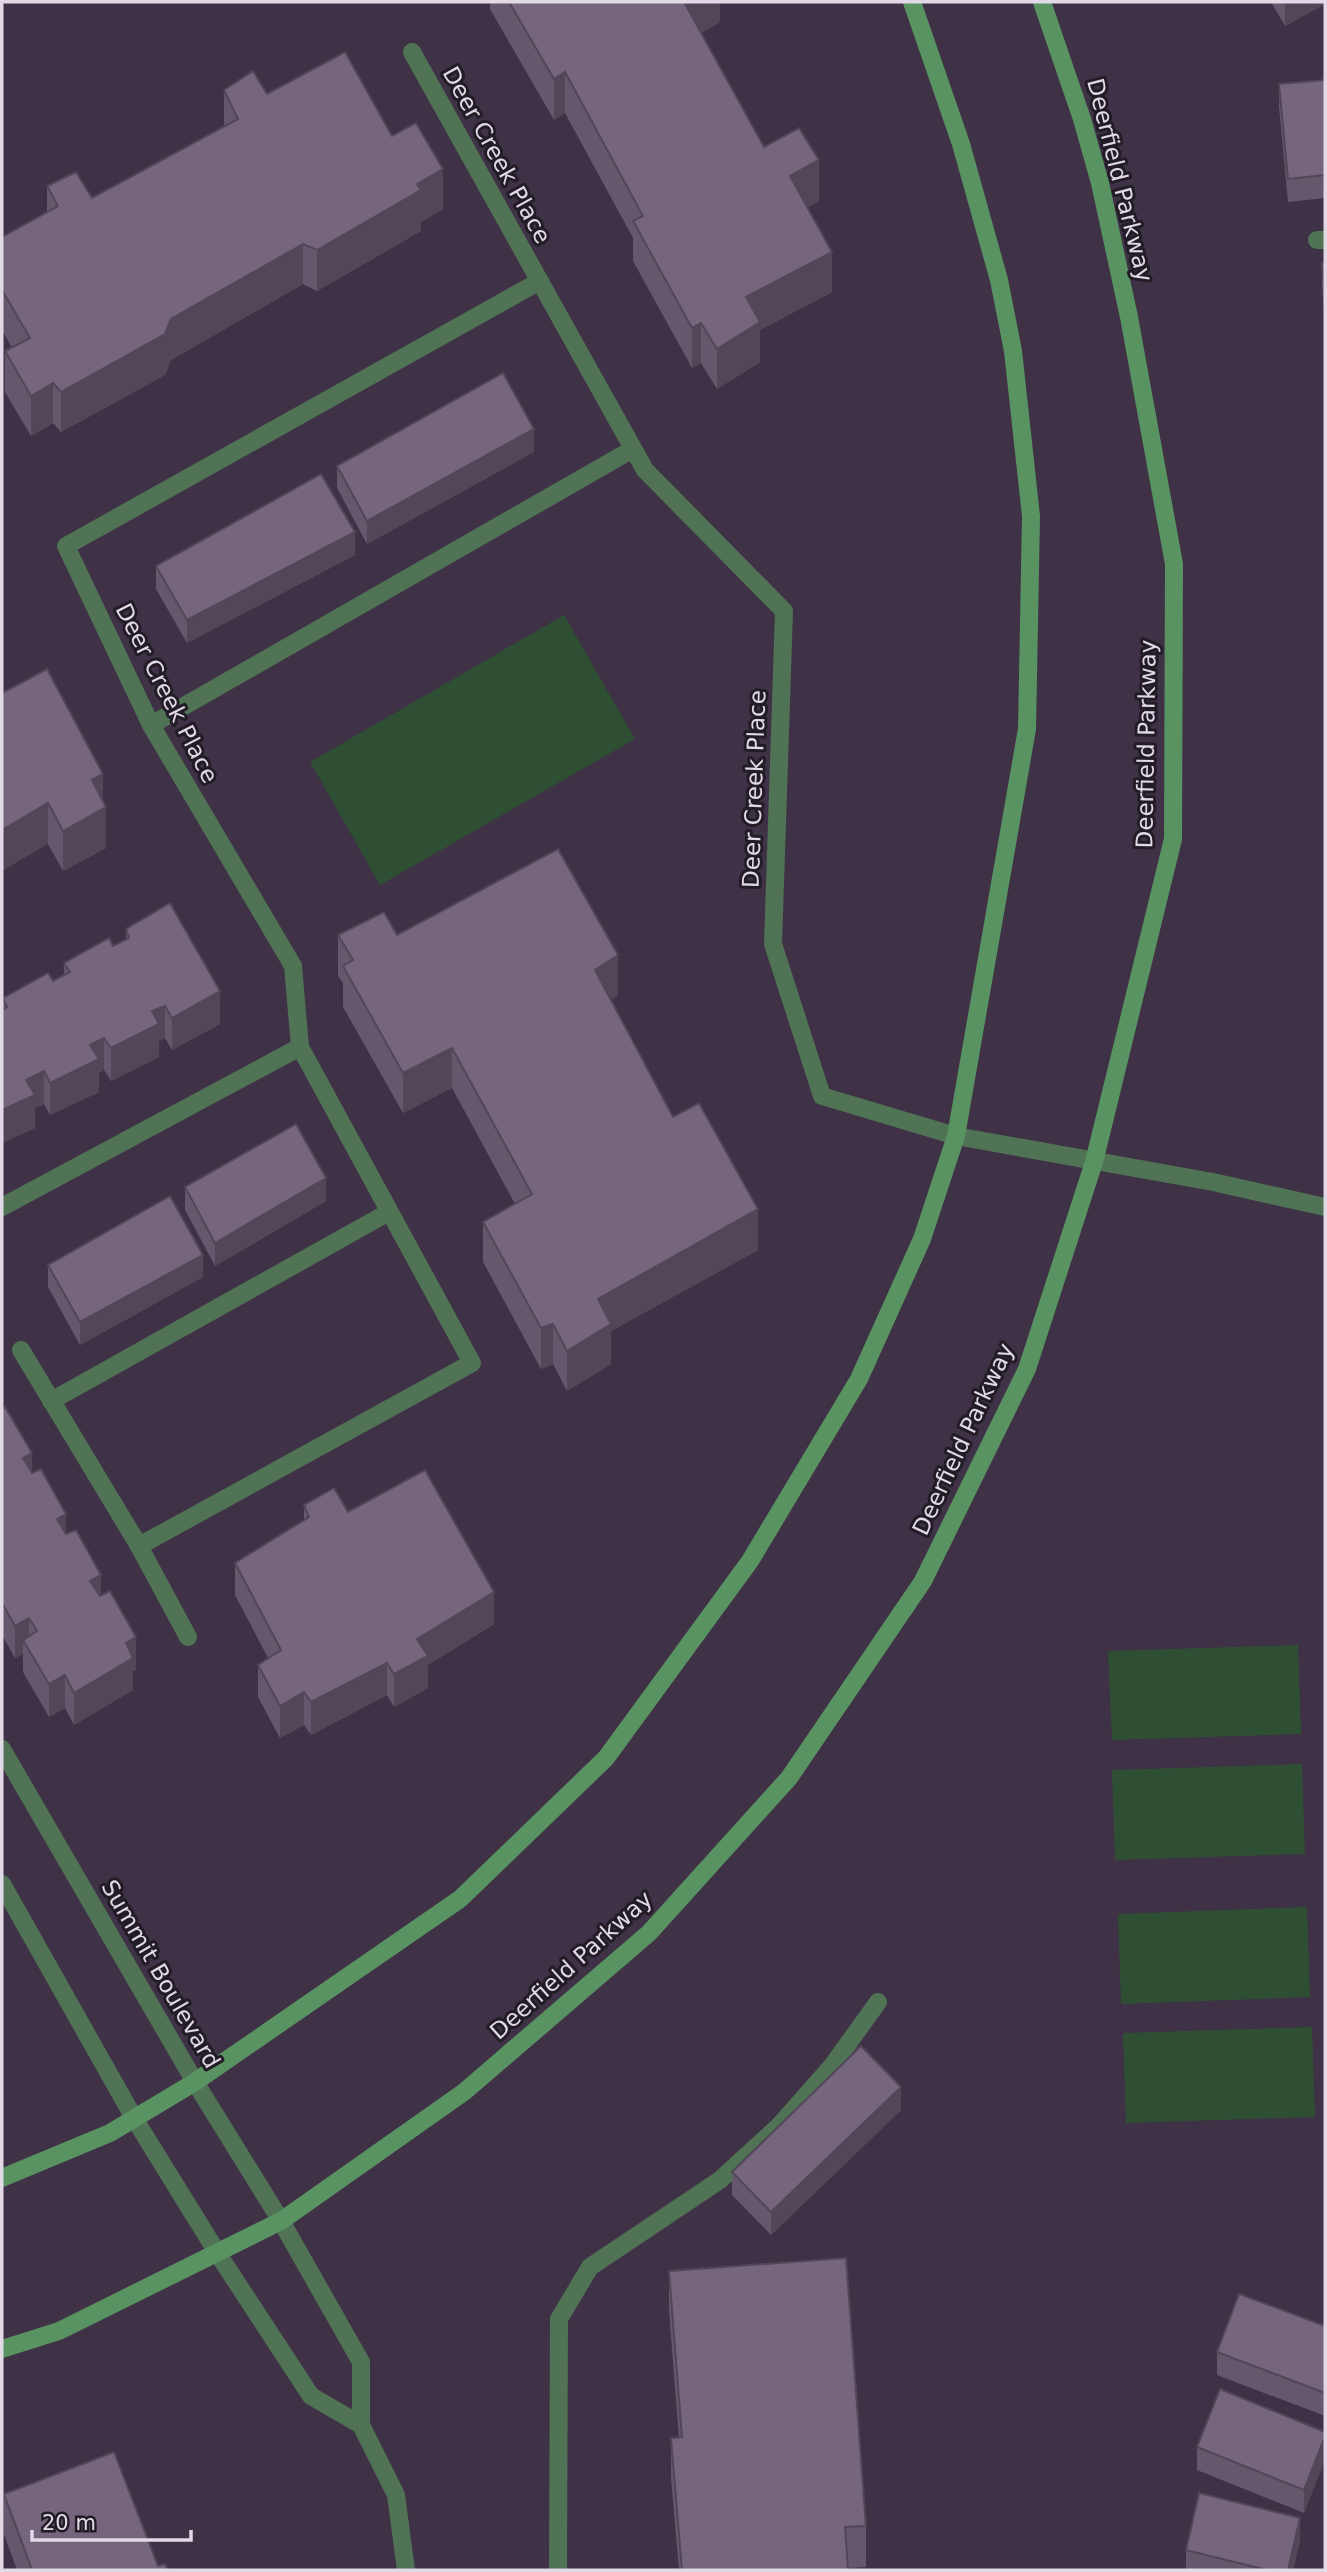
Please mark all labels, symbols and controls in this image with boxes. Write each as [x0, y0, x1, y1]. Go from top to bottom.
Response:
street label: Deer Creek Place [438, 62, 556, 248]
street label: Deerfield Parkway [1082, 76, 1158, 284]
street label: Deer Creek Place [111, 599, 223, 787]
street label: Deerfield Parkway [1131, 639, 1161, 849]
street label: Deer Creek Place [738, 690, 770, 888]
street label: Deerfield Parkway [907, 1339, 1019, 1539]
street label: Summit Boulevard [96, 1875, 226, 2073]
street label: Deerfield Parkway [485, 1886, 657, 2044]
scale bar [32, 2498, 191, 2542]
text: 20 m [42, 2511, 96, 2535]

